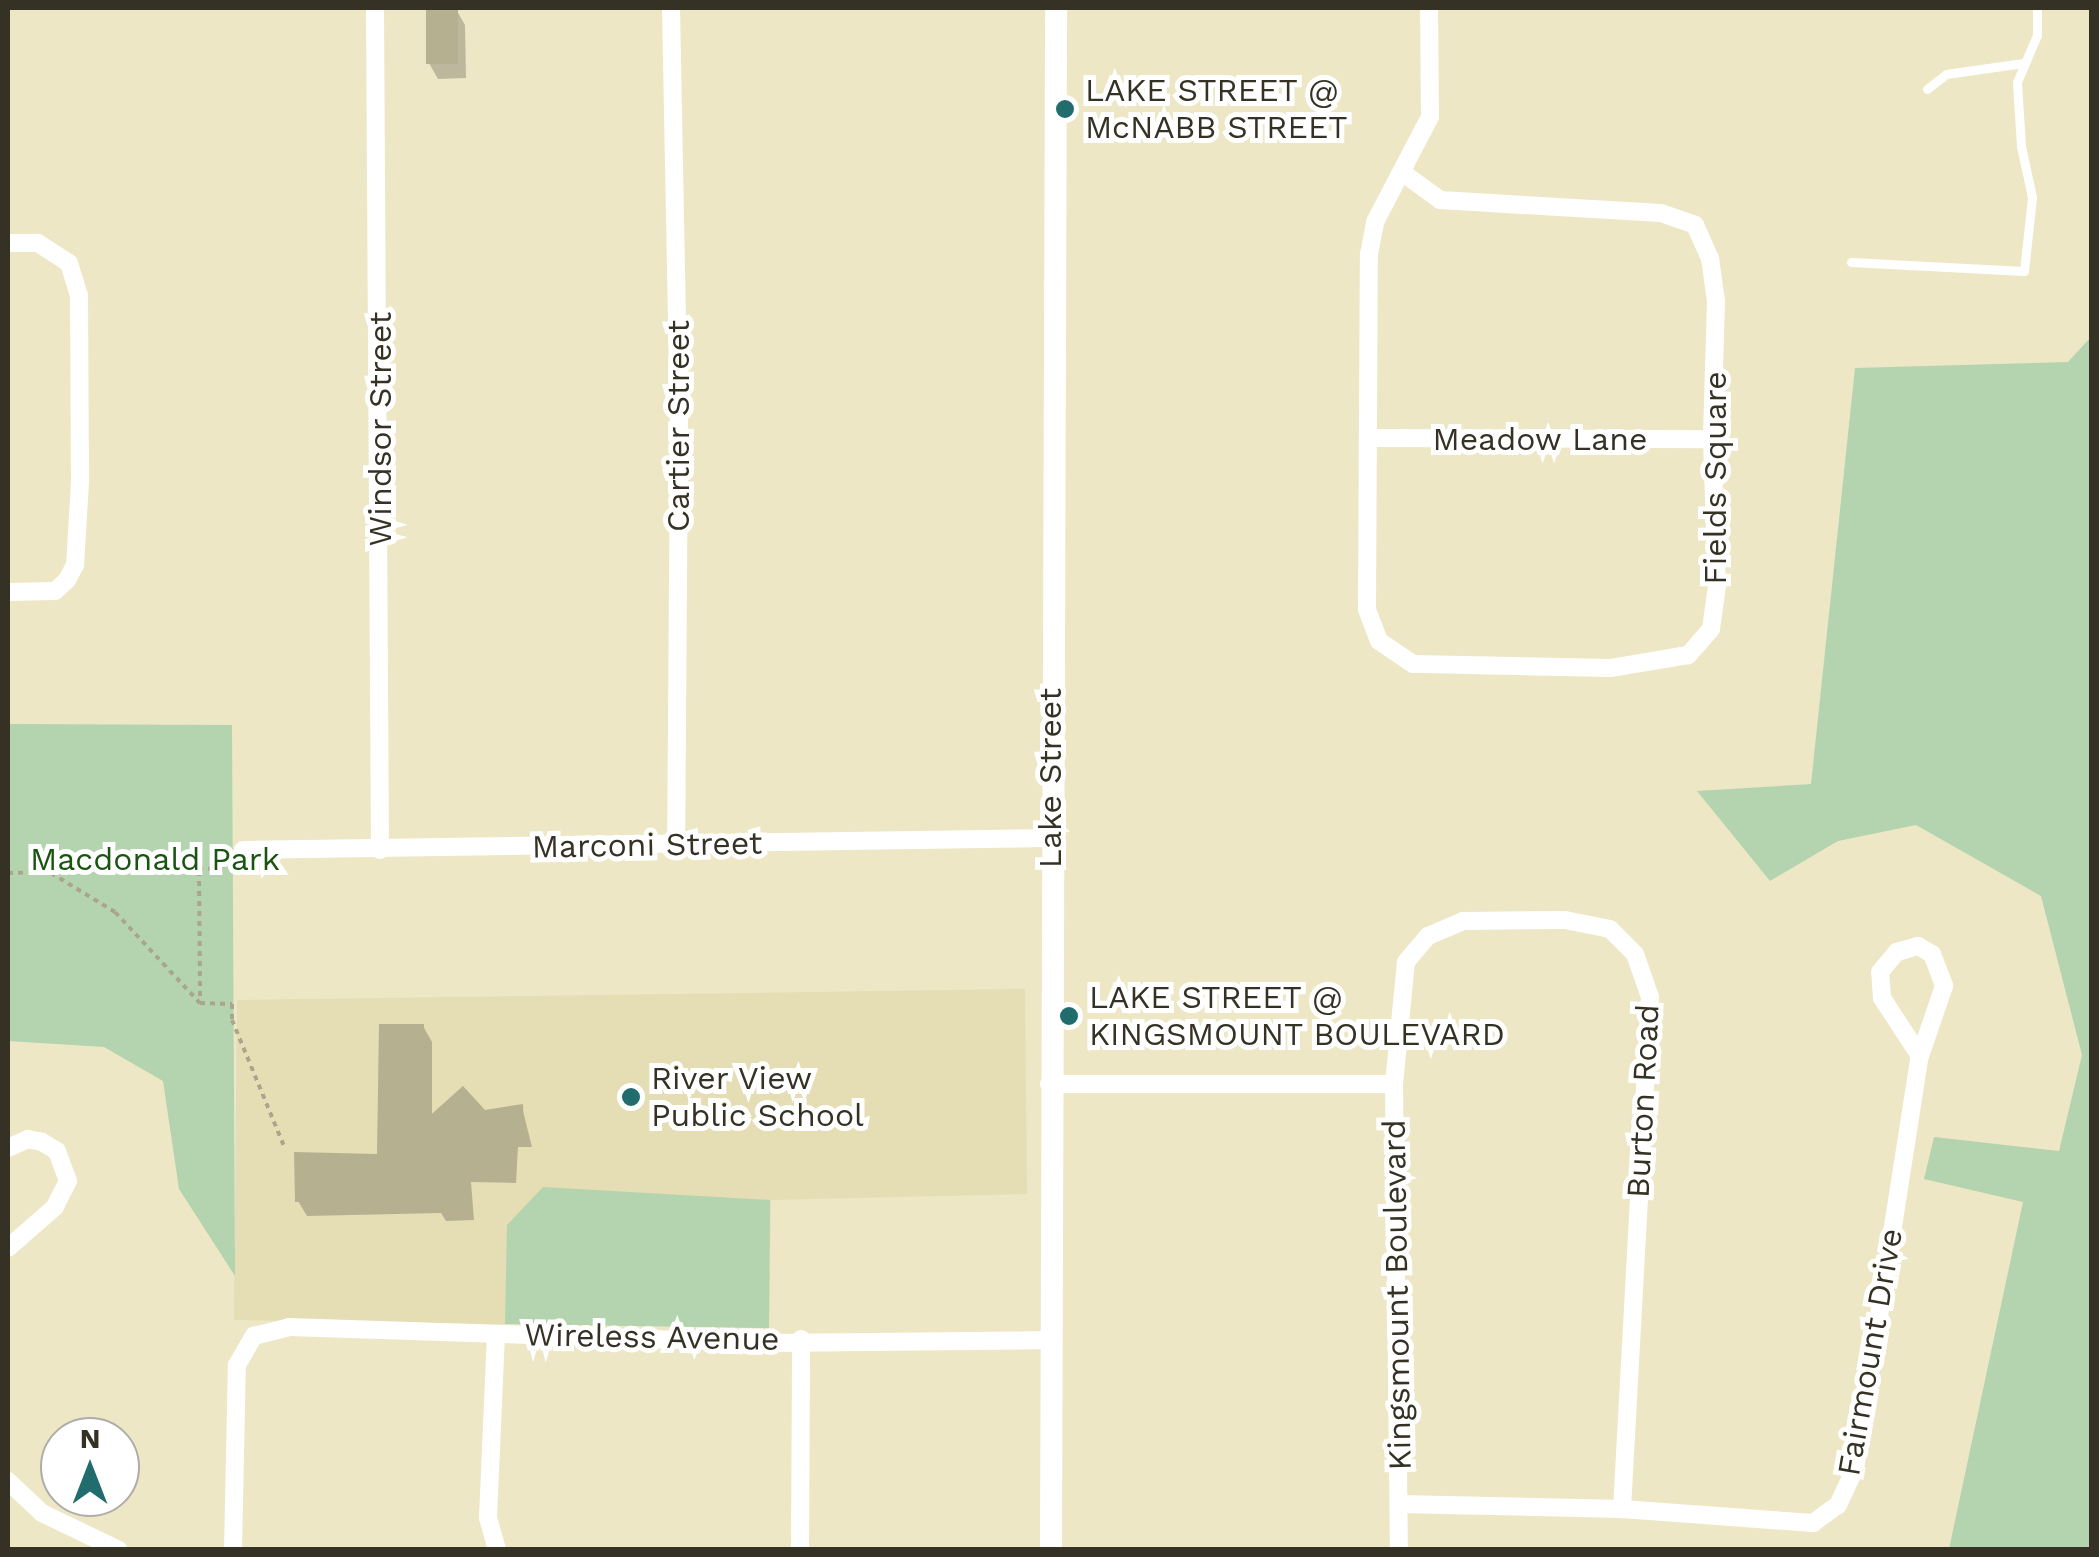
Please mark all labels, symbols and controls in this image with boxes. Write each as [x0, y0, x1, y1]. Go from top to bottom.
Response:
place label: LAKE STREET @ McNABB STREET [1085, 72, 1348, 147]
marker: LAKE STREET @ McNABB STREET [1054, 98, 1076, 120]
street label: Windsor Street [361, 311, 399, 547]
street label: Cartier Street [659, 320, 697, 532]
street label: Fields Square [1696, 371, 1734, 585]
street label: Meadow Lane [1432, 420, 1648, 458]
street label: Lake Street [1031, 688, 1069, 868]
street label: Marconi Street [531, 824, 763, 866]
park label: Macdonald Park [30, 840, 280, 878]
place label: LAKE STREET @ KINGSMOUNT BOULEVARD [1089, 979, 1506, 1054]
street label: Burton Road [1619, 1003, 1667, 1199]
marker: LAKE STREET @ KINGSMOUNT BOULEVARD [1058, 1005, 1080, 1027]
place label: River View Public School [651, 1060, 864, 1135]
marker: River View Public School [620, 1086, 642, 1108]
street label: Kingsmount Boulevard [1375, 1119, 1419, 1471]
street label: Fairmount Drive [1829, 1225, 1911, 1479]
street label: Wireless Avenue [524, 1316, 780, 1358]
north arrow [40, 1417, 140, 1517]
text: N [80, 1422, 100, 1455]

